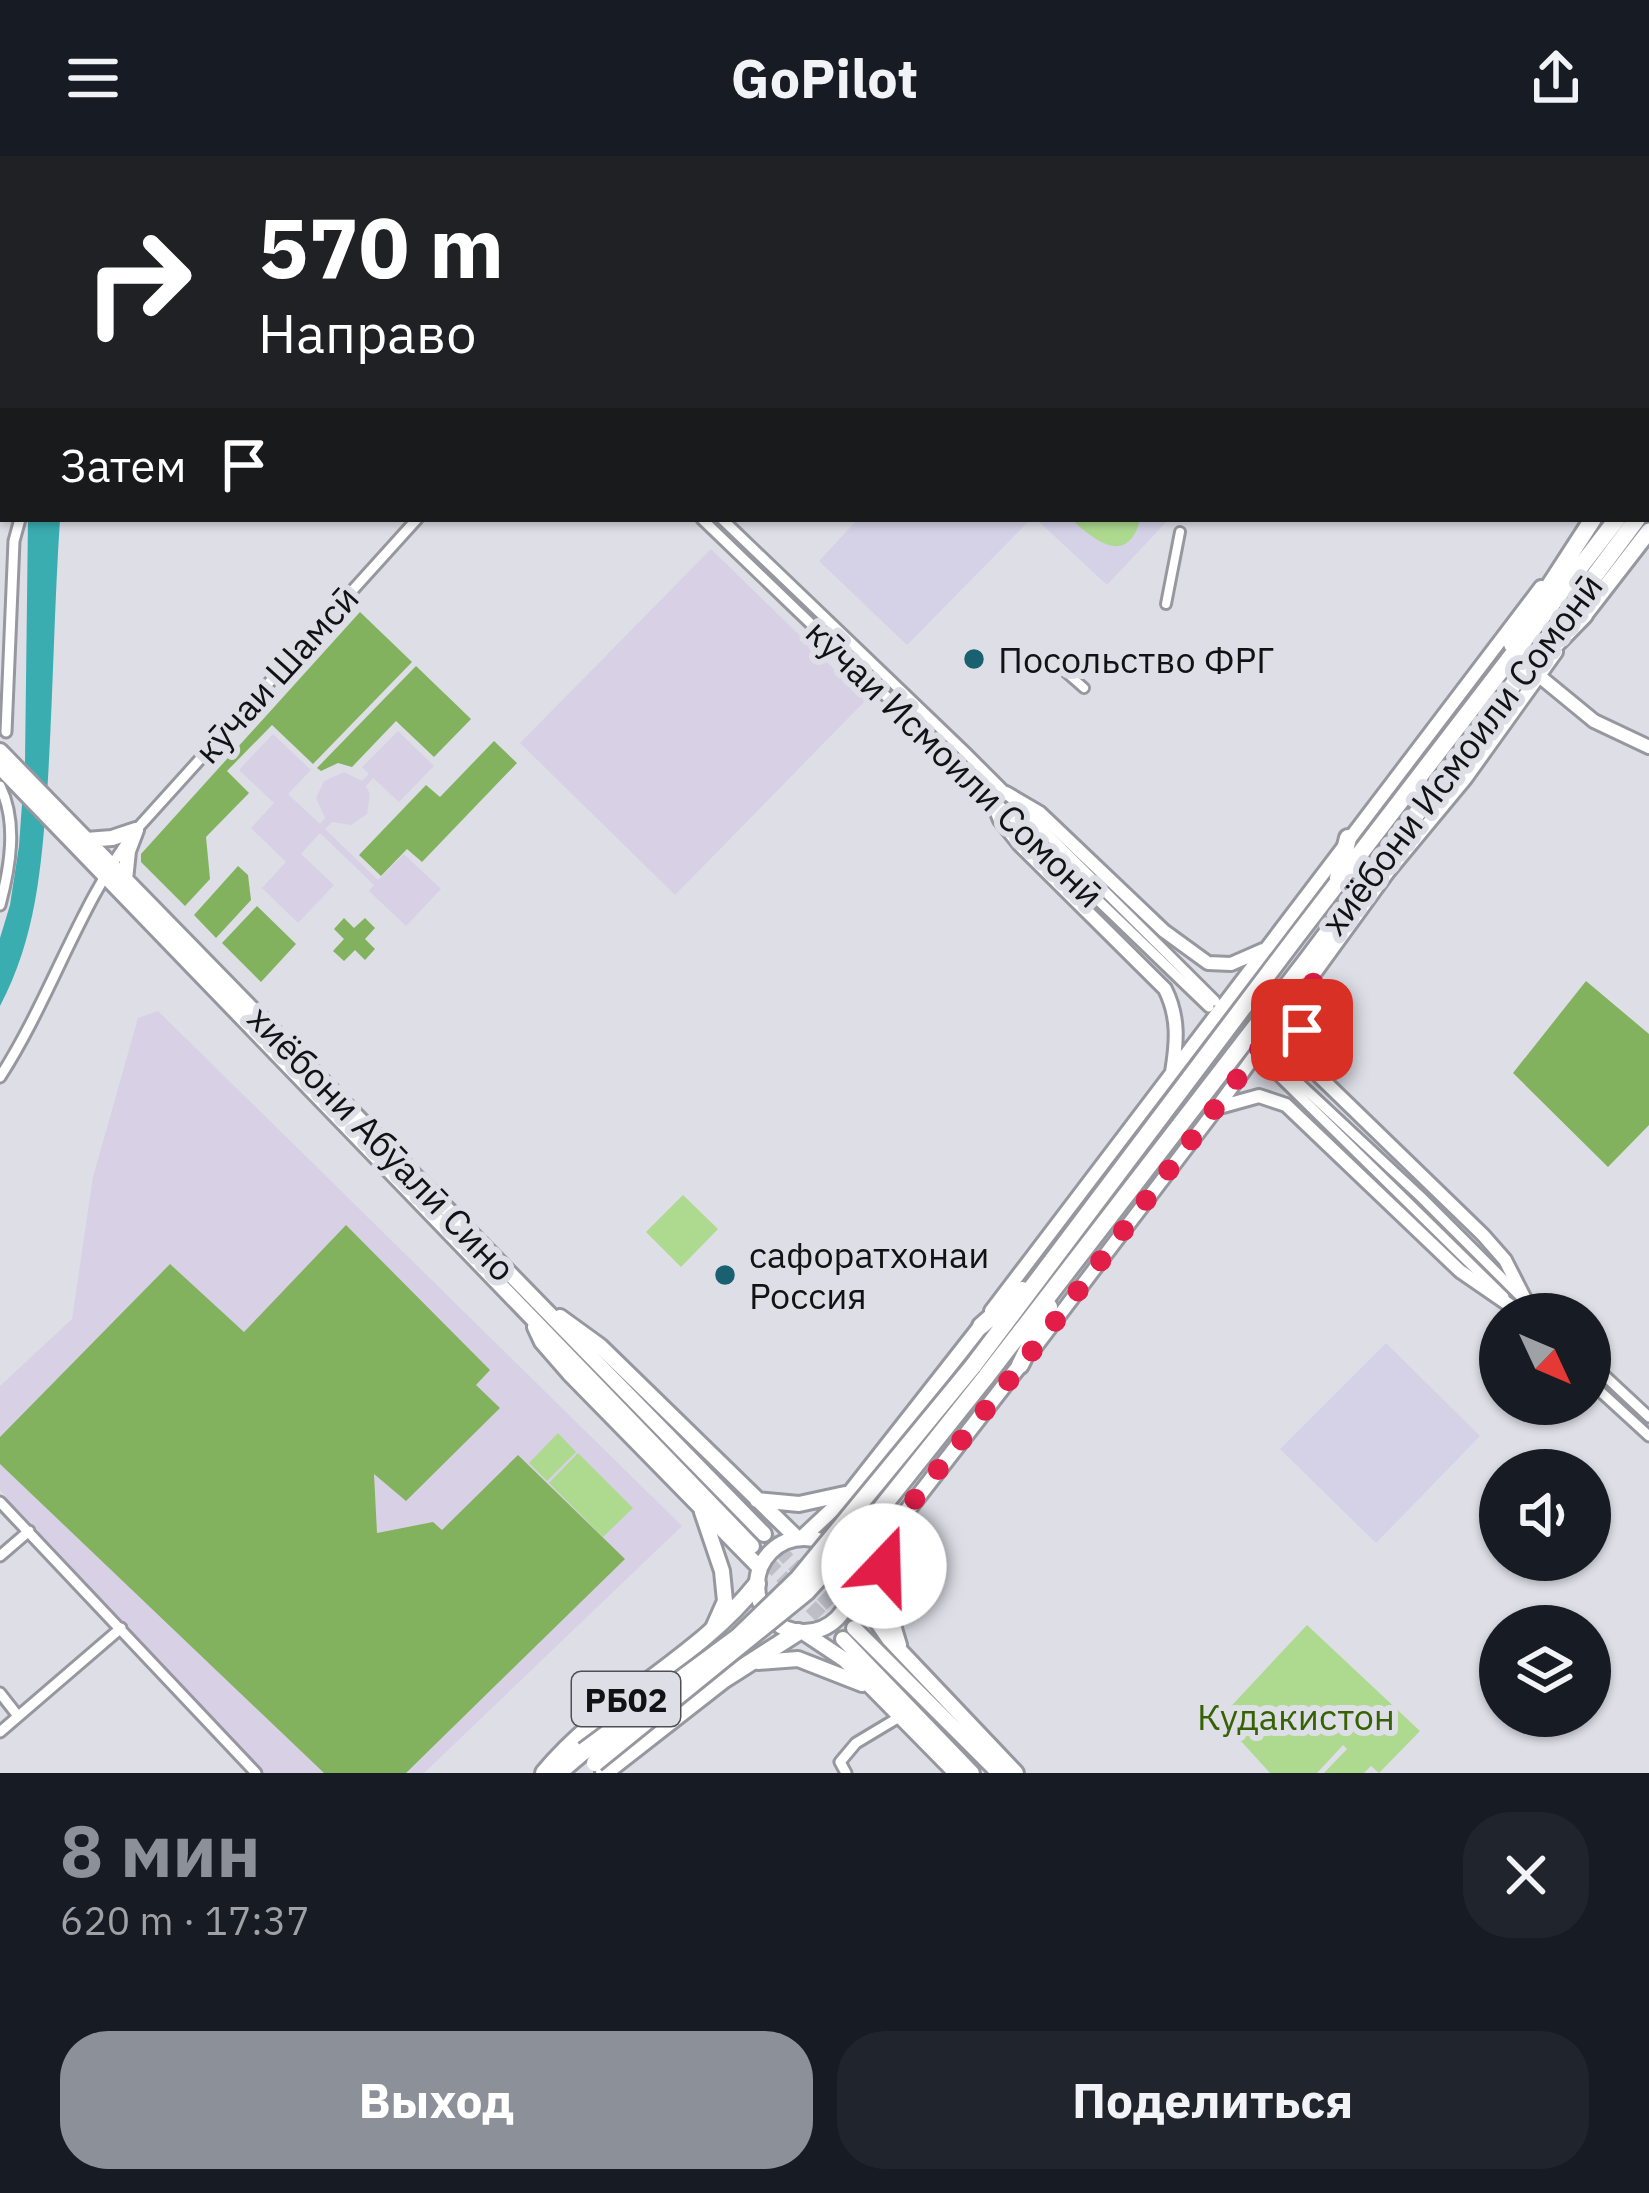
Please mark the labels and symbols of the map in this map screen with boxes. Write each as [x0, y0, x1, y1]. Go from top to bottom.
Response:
street label: хиёбони Исмоили Сомонӣ [1310, 564, 1612, 944]
street label: кӯчаи Шамсӣ [184, 575, 368, 773]
street label: кӯчаи Исмоили Сомонӣ [796, 609, 1114, 917]
place label: Посольство ФРГ [998, 636, 1274, 683]
marker: Посольство ФРГ [961, 646, 987, 672]
pin [1251, 979, 1353, 1081]
street label: хиёбони Абӯалӣ Сино [238, 995, 526, 1291]
place label: сафоратхонаи Россия [749, 1231, 990, 1319]
marker: сафоратхонаи Россия [712, 1262, 738, 1288]
north arrow [1479, 1293, 1611, 1425]
position arrow [821, 1503, 947, 1629]
road number: РБ02 [572, 1672, 680, 1726]
park label: Кудакистон [1197, 1693, 1395, 1740]

